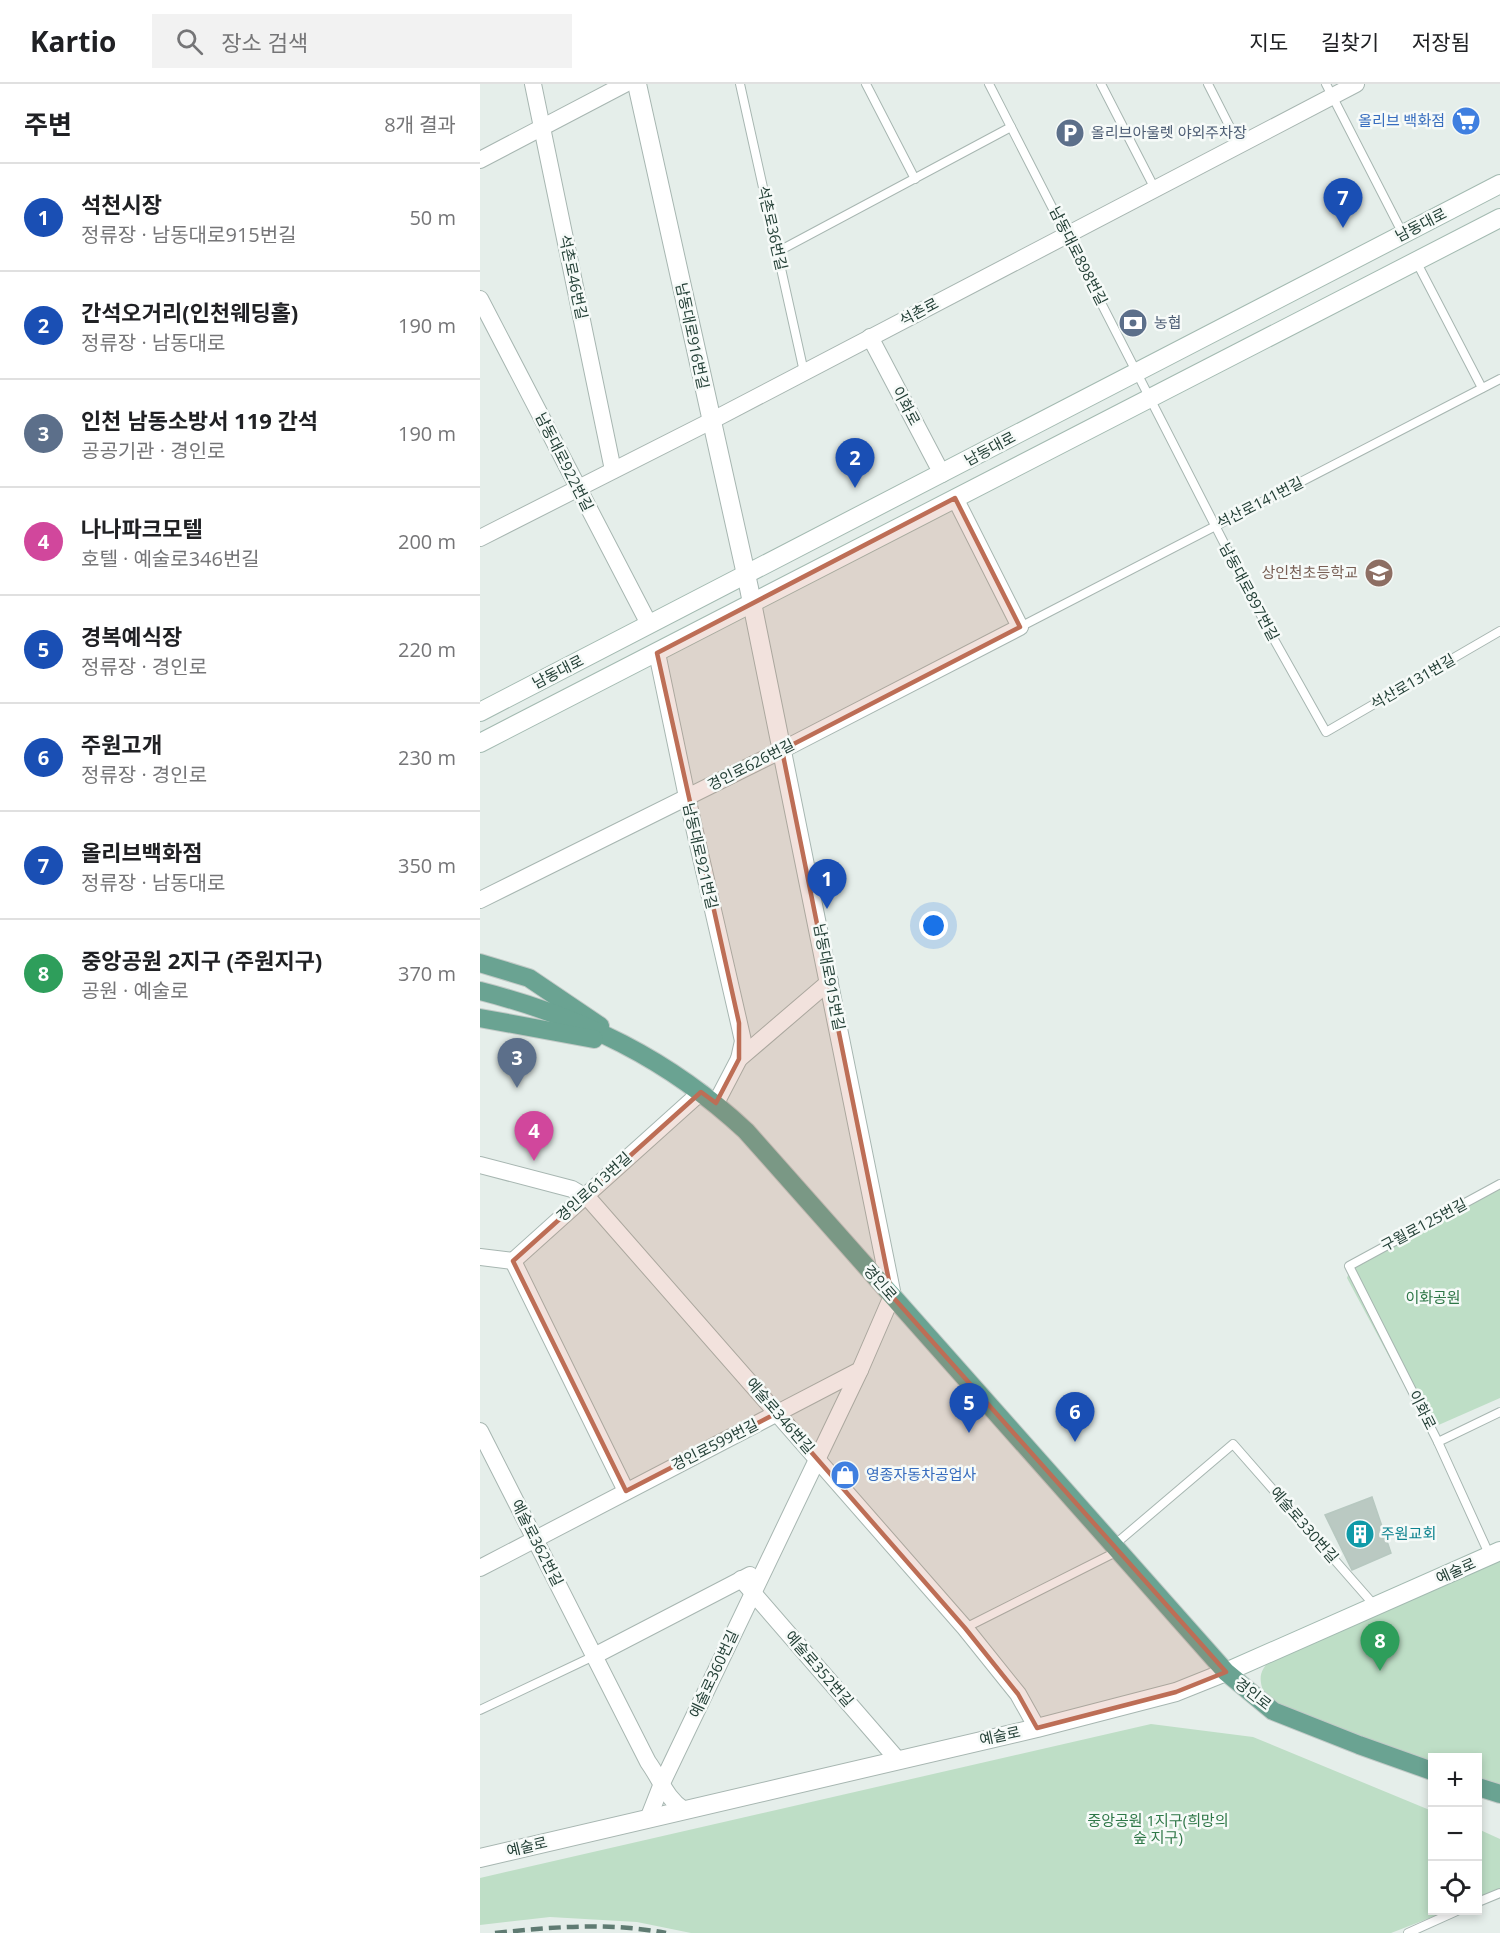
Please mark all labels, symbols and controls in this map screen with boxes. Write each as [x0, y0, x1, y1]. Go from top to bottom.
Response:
search box [152, 14, 572, 68]
text: Kartio [30, 22, 116, 60]
icon: search [173, 25, 206, 58]
text: 장소 검색 [221, 27, 308, 57]
text: 지도 [1249, 28, 1288, 56]
text: 길찾기 [1321, 28, 1379, 56]
text: 저장됨 [1412, 28, 1470, 56]
supermarket icon: 올리브 백화점 [1450, 105, 1482, 137]
text: 주변 [24, 106, 72, 142]
place label: 올리브 백화점 [1358, 110, 1445, 130]
text: 8개 결과 [384, 111, 456, 138]
parking icon: 올리브아울렛 야외주차장 [1054, 117, 1086, 149]
place label: 올리브아울렛 야외주차장 [1091, 122, 1247, 142]
pin: 7 [1324, 178, 1362, 228]
street label: 석촌로36번길 [754, 184, 792, 272]
text: 석천시장 [81, 189, 162, 219]
street label: 남동대로898번길 [1045, 203, 1112, 308]
street label: 남동대로 [1391, 203, 1450, 246]
text: 1 [38, 204, 49, 231]
text: 50 m [409, 204, 456, 231]
text: 정류장 · 남동대로915번길 [81, 221, 297, 248]
street label: 석촌로46번길 [555, 233, 593, 321]
street label: 남동대로916번길 [672, 281, 714, 391]
street label: 석촌로 [896, 293, 942, 330]
text: 간석오거리(인천웨딩홀) [81, 297, 298, 327]
bank icon: 농협 [1117, 307, 1149, 339]
text: 2 [38, 312, 49, 339]
text: 190 m [398, 312, 456, 339]
place label: 농협 [1154, 312, 1182, 332]
text: 정류장 · 남동대로 [81, 329, 225, 356]
street label: 이화로 [888, 383, 925, 429]
text: 인천 남동소방서 119 간석 [81, 405, 318, 435]
street label: 남동대로922번길 [531, 409, 598, 514]
text: 3 [38, 420, 49, 447]
text: 190 m [398, 420, 456, 447]
street label: 남동대로 [960, 426, 1019, 470]
text: 공공기관 · 경인로 [81, 437, 225, 464]
pin: 2 [836, 438, 874, 488]
street label: 석산로141번길 [1213, 472, 1306, 533]
text: 나나파크모텔 [81, 513, 202, 543]
text: 4 [38, 528, 49, 555]
text: 200 m [398, 528, 456, 555]
street label: 남동대로897번길 [1216, 539, 1284, 644]
text: 호텔 · 예술로346번길 [81, 545, 260, 572]
school or university icon: 상인천초등학교 [1363, 557, 1395, 589]
place label: 상인천초등학교 [1261, 562, 1358, 582]
text: 경복예식장 [81, 621, 182, 651]
text: 5 [38, 636, 49, 663]
text: 220 m [398, 636, 456, 663]
street label: 석산로131번길 [1366, 649, 1459, 713]
street label: 남동대로 [528, 650, 587, 693]
text: 정류장 · 경인로 [81, 653, 207, 680]
text: 주원고개 [81, 729, 162, 759]
street label: 경인로626번길 [704, 734, 797, 795]
text: 6 [38, 744, 49, 771]
text: 230 m [398, 744, 456, 771]
text: 정류장 · 경인로 [81, 761, 207, 788]
street label: 남동대로921번길 [679, 801, 723, 911]
text: 올리브백화점 [81, 837, 202, 867]
text: 7 [38, 852, 49, 879]
text: 350 m [398, 852, 456, 879]
pin: 1 [808, 860, 846, 909]
text: 정류장 · 남동대로 [81, 869, 225, 896]
your location [919, 911, 948, 940]
street label: 남동대로915번길 [810, 922, 850, 1032]
text: 중앙공원 2지구 (주원지구) [81, 945, 322, 975]
text: 8 [38, 960, 49, 987]
text: 370 m [398, 960, 456, 987]
text: 공원 · 예술로 [81, 977, 189, 1004]
pin: 3 [498, 1038, 537, 1088]
pin: 4 [514, 1112, 554, 1161]
street label: 경인로613번길 [551, 1147, 635, 1225]
street label: 구월로125번길 [1377, 1193, 1470, 1255]
street label: 경인로 [860, 1260, 902, 1305]
park label: 이화공원 [1405, 1287, 1461, 1307]
street label: 예술로346번길 [742, 1373, 819, 1458]
pin: 5 [950, 1384, 988, 1433]
street label: 이화로 [1405, 1387, 1441, 1433]
pin: 6 [1056, 1392, 1094, 1442]
street label: 경인로599번길 [668, 1414, 761, 1475]
shop icon: 영종자동차공업사 [829, 1459, 861, 1491]
place label: 영종자동차공업사 [866, 1464, 977, 1484]
street label: 예술로330번길 [1266, 1482, 1343, 1567]
street label: 예술로362번길 [507, 1496, 568, 1589]
building icon: 주원교회 [1344, 1518, 1376, 1550]
place label: 주원교회 [1381, 1523, 1436, 1543]
street label: 예술로 [1433, 1553, 1479, 1588]
pin: 8 [1360, 1622, 1400, 1671]
street label: 예술로360번길 [684, 1626, 742, 1721]
street label: 예술로352번길 [781, 1626, 858, 1711]
street label: 경인로 [1231, 1673, 1276, 1714]
street label: 예술로 [977, 1721, 1022, 1749]
map controls [1428, 1753, 1482, 1915]
button: + [1428, 1753, 1482, 1807]
button: − [1428, 1807, 1482, 1861]
park label: 중앙공원 1지구(희망의 숲 지구) [1087, 1810, 1229, 1847]
street label: 예술로 [504, 1832, 549, 1860]
button: locate [1428, 1861, 1482, 1915]

